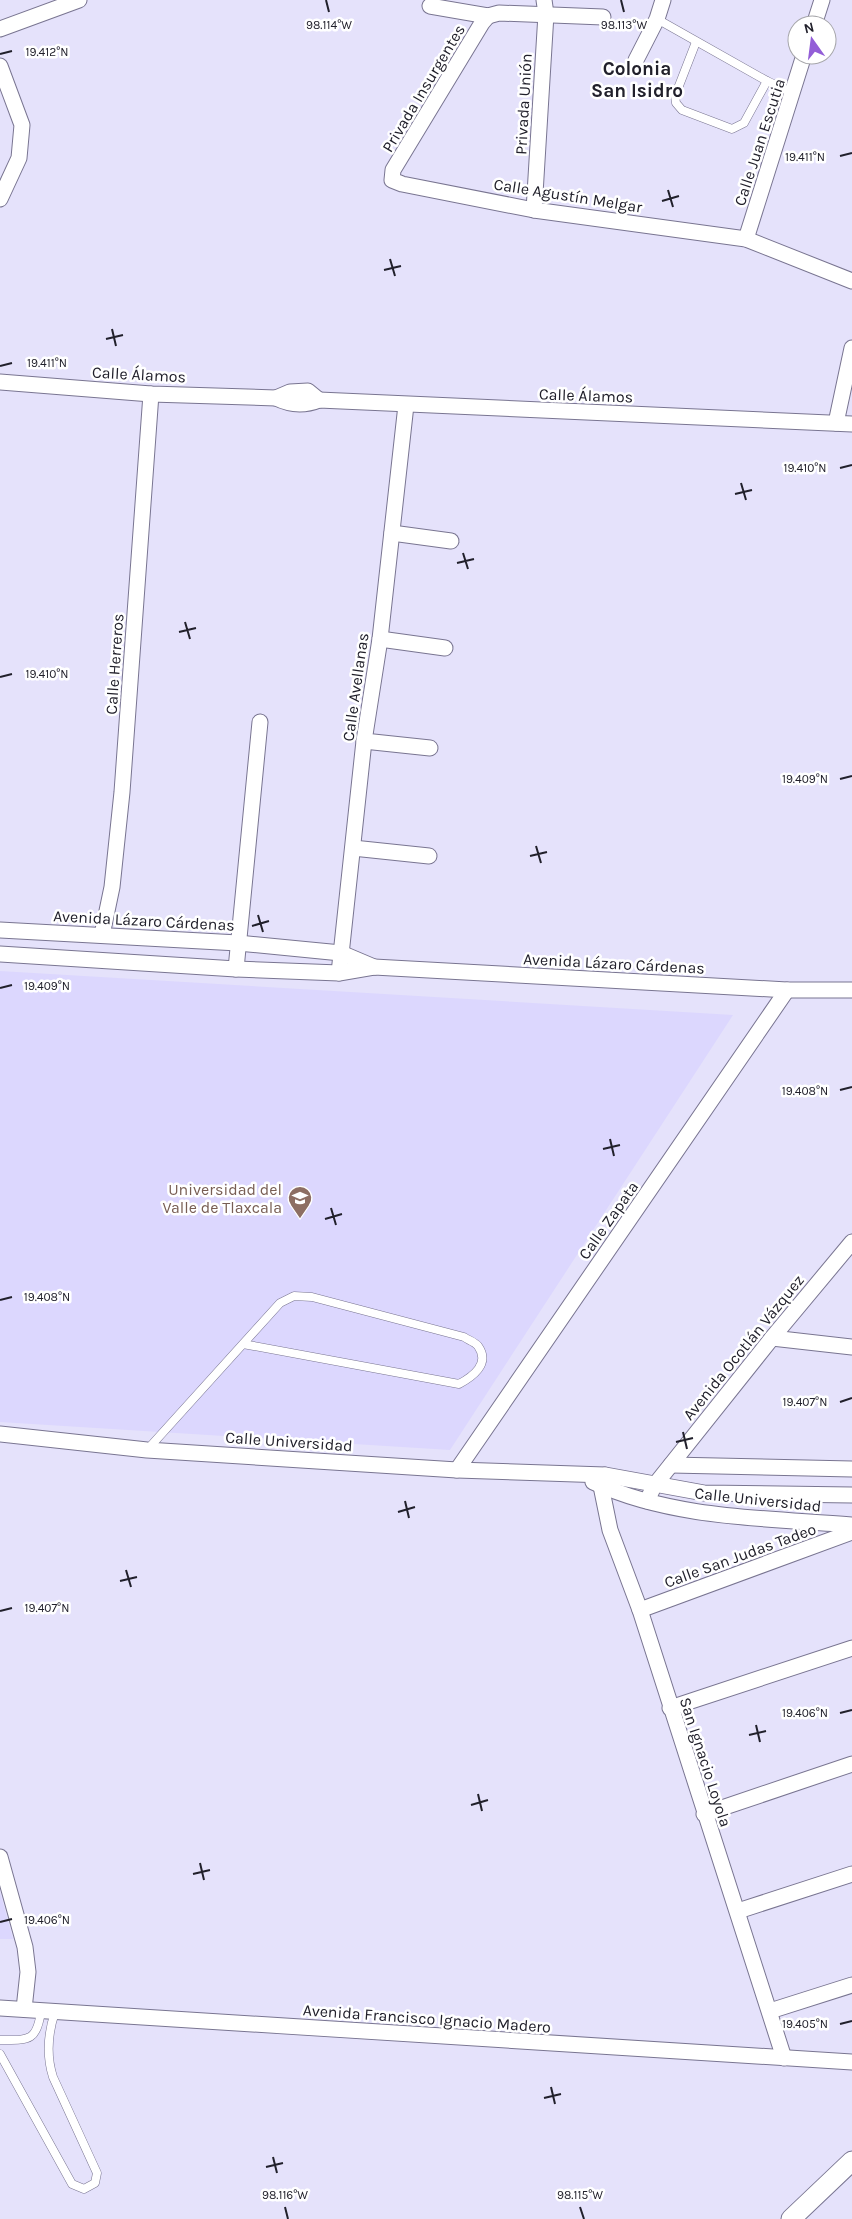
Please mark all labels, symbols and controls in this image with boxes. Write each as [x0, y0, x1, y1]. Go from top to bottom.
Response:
north arrow [787, 15, 837, 65]
text: 98.114°W [306, 18, 352, 32]
text: 98.113°W [601, 18, 647, 32]
text: N [802, 18, 816, 37]
street label: Privada Insurgentes [378, 21, 469, 156]
text: 19.412°N [26, 45, 68, 59]
street label: Privada Unión [511, 53, 536, 155]
district label: Colonia San Isidro [591, 58, 683, 102]
street label: Calle Juan Escutia [730, 76, 789, 208]
text: 19.411°N [785, 150, 825, 164]
street label: Calle Agustín Melgar [492, 174, 644, 217]
text: 19.411°N [27, 356, 67, 370]
street label: Calle Álamos [91, 363, 187, 386]
street label: Calle Álamos [539, 384, 633, 407]
text: 19.410°N [783, 461, 827, 475]
street label: Calle Herreros [101, 613, 128, 715]
street label: Calle Avellanas [338, 632, 373, 743]
text: 19.410°N [25, 667, 69, 681]
text: 19.409°N [782, 772, 828, 786]
street label: Avenida Lázaro Cárdenas [53, 906, 235, 935]
street label: Avenida Lázaro Cárdenas [523, 949, 705, 978]
text: 19.409°N [24, 979, 70, 993]
text: 19.408°N [782, 1084, 828, 1098]
street label: Calle Zapata [575, 1178, 642, 1263]
place label: Universidad del Valle de Tlaxcala [162, 1180, 282, 1217]
school or university icon: Universidad del Valle de Tlaxcala [287, 1185, 313, 1219]
street label: Avenida Ocotlán Vázquez [679, 1271, 808, 1424]
text: 19.408°N [24, 1290, 70, 1304]
text: 19.407°N [783, 1395, 827, 1409]
street label: Calle Universidad [225, 1428, 353, 1455]
street label: Calle Universidad [694, 1483, 822, 1516]
street label: Calle San Judas Tadeo [662, 1519, 819, 1592]
text: 19.407°N [25, 1601, 69, 1615]
street label: San Ignacio Loyola [676, 1695, 735, 1829]
text: 19.406°N [782, 1706, 828, 1720]
text: 19.406°N [24, 1913, 70, 1927]
street label: Avenida Francisco Ignacio Madero [302, 2000, 552, 2037]
text: 19.405°N [782, 2017, 828, 2031]
text: 98.116°W [262, 2188, 308, 2202]
text: 98.115°W [557, 2188, 603, 2202]

